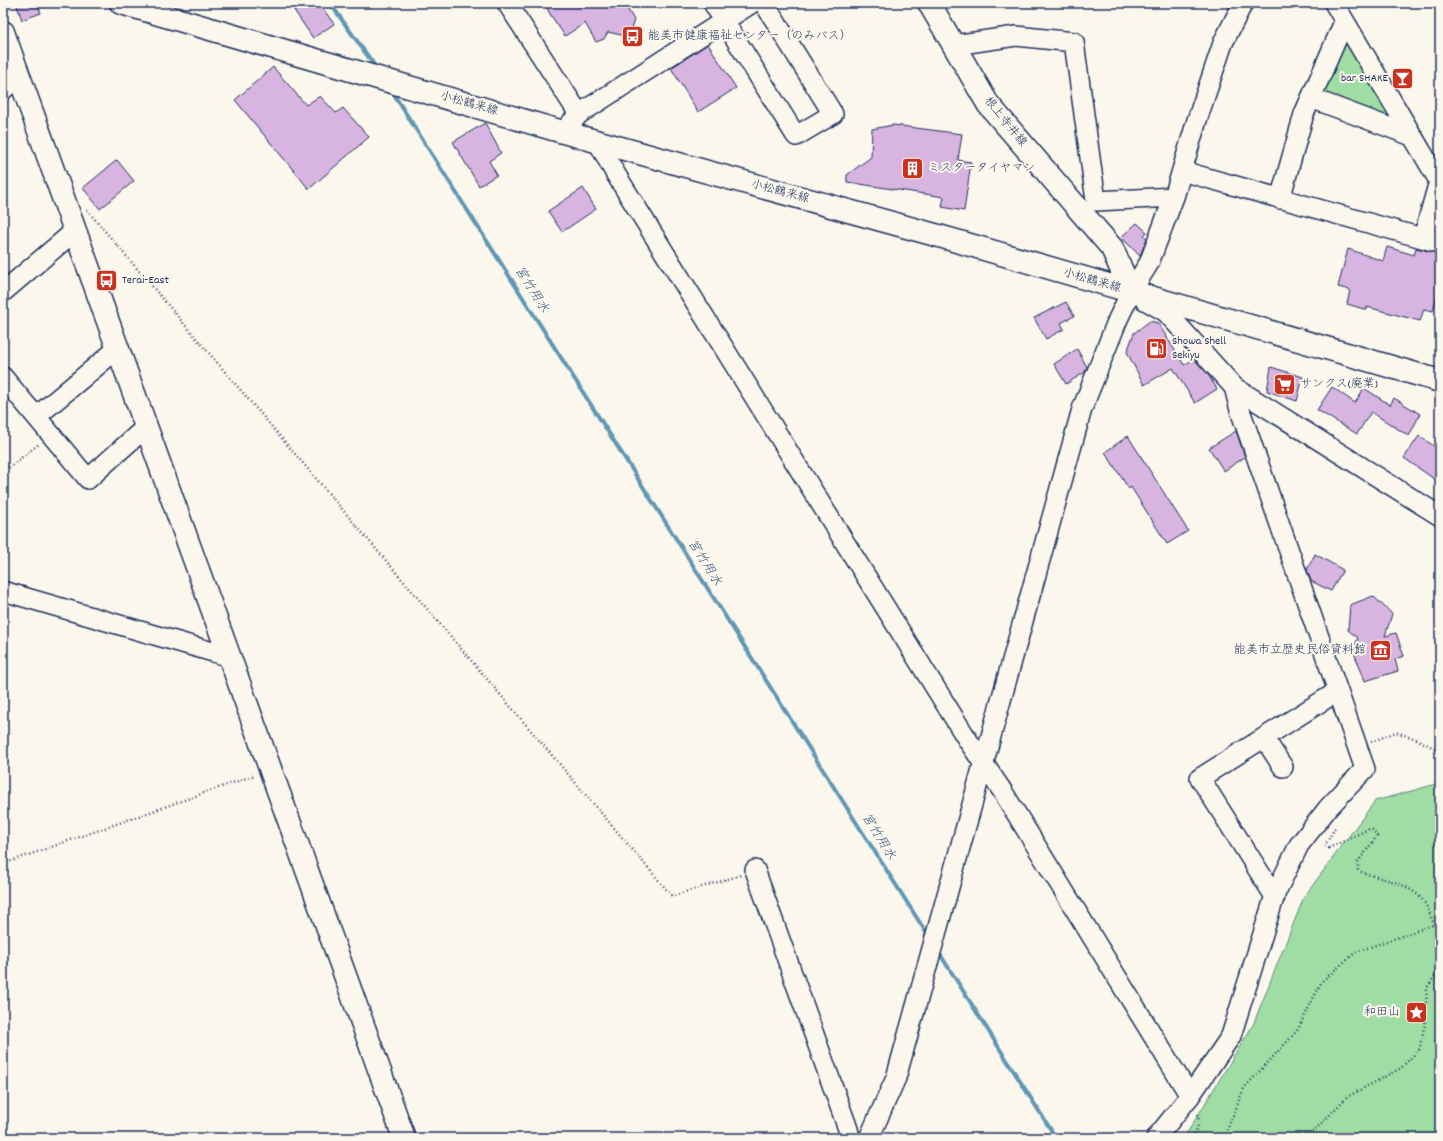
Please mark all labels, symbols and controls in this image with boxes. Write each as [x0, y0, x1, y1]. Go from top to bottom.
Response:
bus stop icon: 能美市健康福祉センター（のみバス） [620, 23, 646, 49]
place label: 能美市健康福祉センター（のみバス） [648, 28, 852, 45]
bar icon: bar SHAKE [1390, 65, 1416, 91]
place label: bar SHAKE [1341, 70, 1389, 87]
street label: 小松鶴来線 [438, 88, 500, 120]
street label: 根上寺井線 [980, 93, 1030, 151]
building icon: ミスタータイヤマン [899, 155, 925, 181]
place label: ミスタータイヤマン [928, 160, 1036, 177]
street label: 小松鶴来線 [749, 176, 811, 208]
water label: 宮竹用水 [509, 263, 553, 317]
street label: 小松鶴来線 [1061, 265, 1123, 297]
bus stop icon: Terai-East [94, 267, 120, 293]
place label: Terai-East [122, 272, 170, 289]
place label: Showa Shell Sekiyu [1172, 333, 1226, 364]
fuel station icon: Showa Shell Sekiyu [1143, 335, 1169, 361]
supermarket icon: サンクス(廃業) [1272, 371, 1298, 397]
place label: サンクス(廃業) [1300, 376, 1378, 393]
water label: 宮竹用水 [682, 536, 726, 590]
museum icon: 能美市立歴史民俗資料館 [1368, 637, 1394, 663]
place label: 能美市立歴史民俗資料館 [1234, 642, 1366, 659]
water label: 宮竹用水 [856, 810, 900, 864]
place icon: 和田山 [1403, 999, 1429, 1025]
place label: 和田山 [1364, 1004, 1400, 1021]

